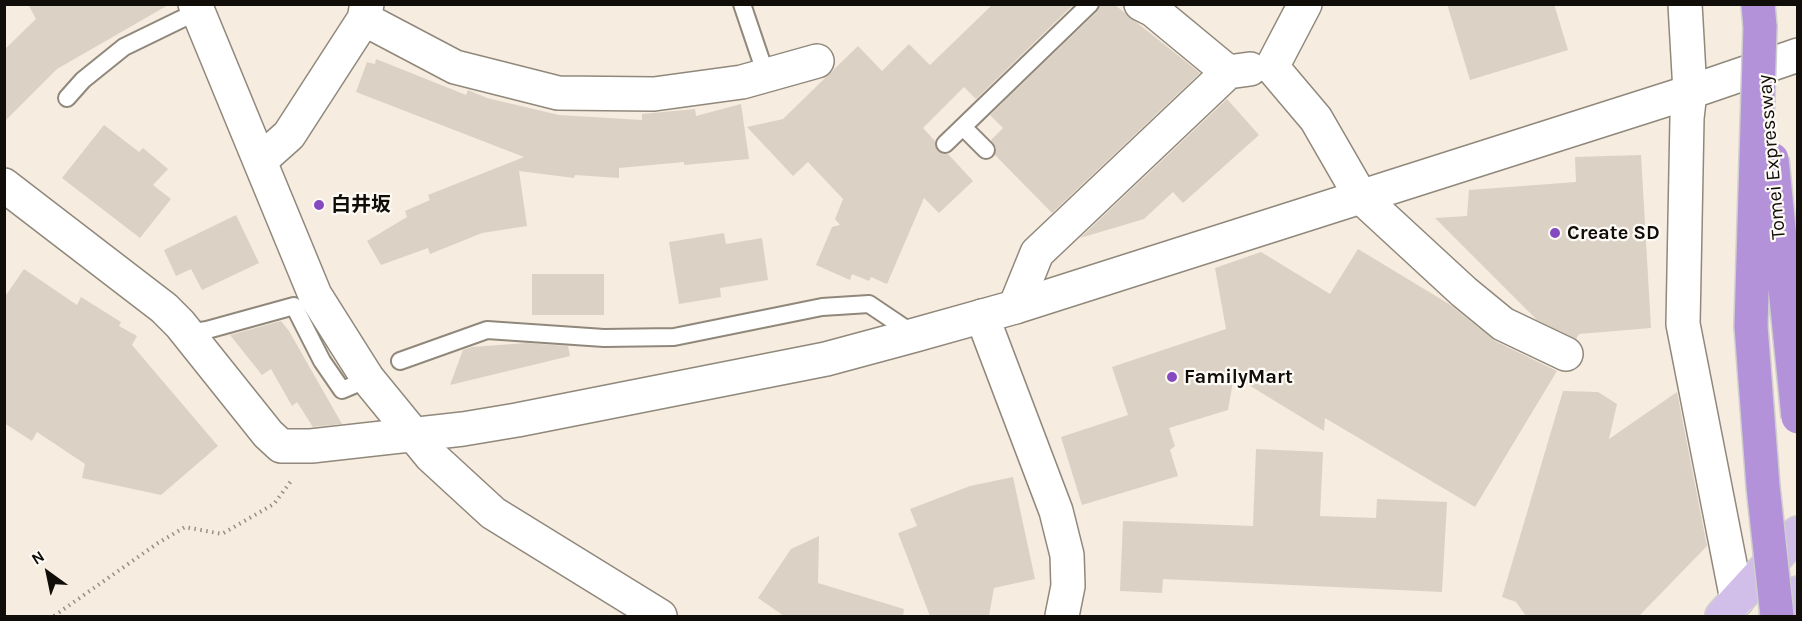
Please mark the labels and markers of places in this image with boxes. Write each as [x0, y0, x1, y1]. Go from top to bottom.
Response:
place label: 白井坂 [331, 193, 391, 217]
marker: 白井坂 [312, 198, 326, 212]
place label: Create SD [1567, 221, 1660, 245]
marker: Create SD [1548, 226, 1562, 240]
place label: FamilyMart [1184, 365, 1293, 389]
marker: FamilyMart [1165, 370, 1179, 384]

